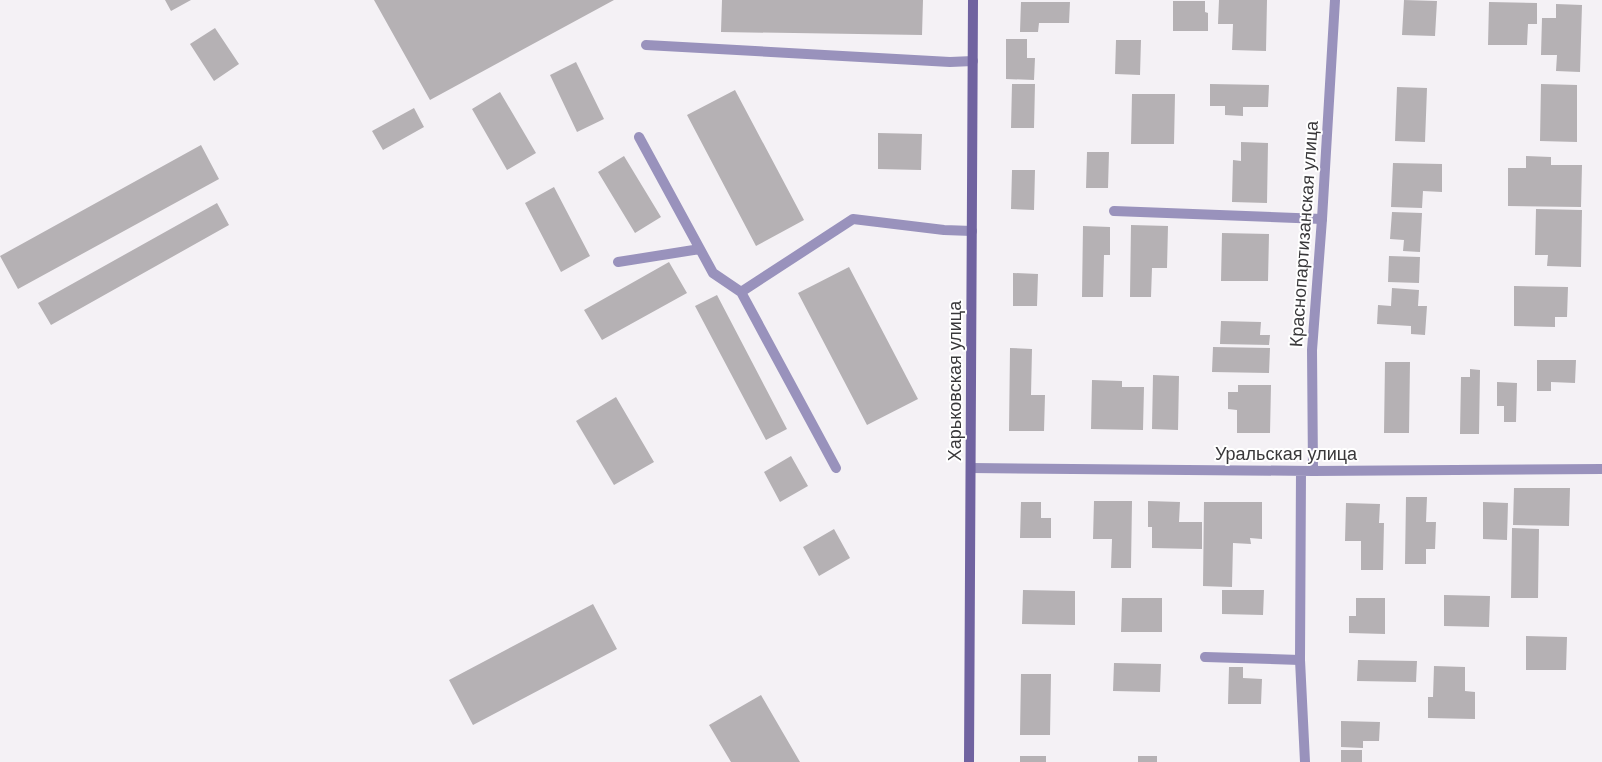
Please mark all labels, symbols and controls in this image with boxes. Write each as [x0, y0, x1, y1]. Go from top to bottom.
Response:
street label: Краснопартизанская улица [1286, 119, 1322, 348]
street label: Харьковская улица [945, 300, 965, 461]
street label: Уральская улица [1215, 444, 1358, 464]

